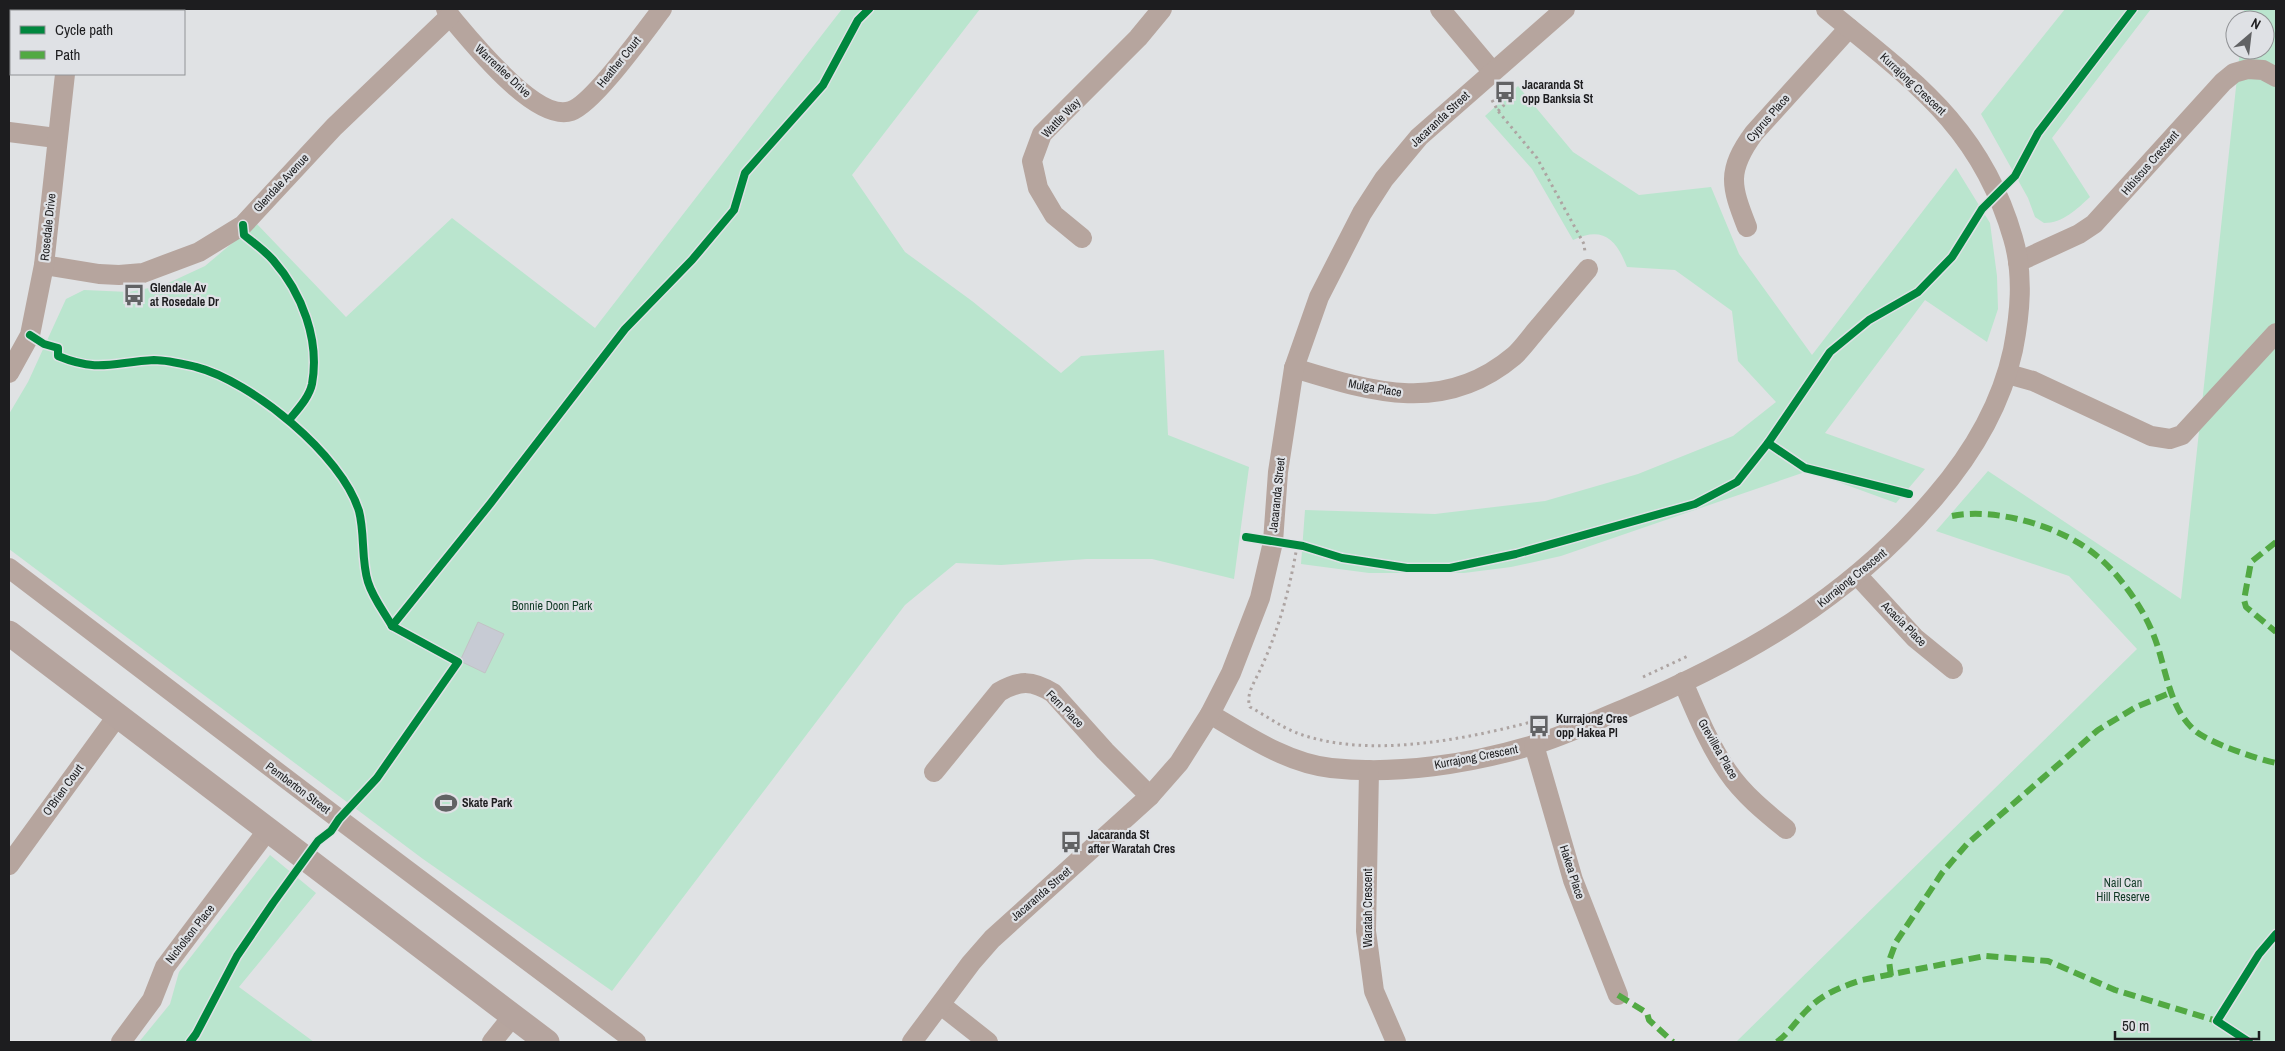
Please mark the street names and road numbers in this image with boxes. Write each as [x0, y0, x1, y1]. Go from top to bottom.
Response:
street label: Heather Court [593, 33, 645, 91]
street label: Warrenlee Drive [471, 41, 535, 101]
street label: Kurrajong Crescent [1877, 49, 1950, 119]
street label: Jacaranda Street [1407, 87, 1473, 150]
street label: Cyprus Place [1743, 91, 1793, 145]
street label: Wattle Way [1038, 95, 1084, 141]
street label: Hibiscus Crescent [2118, 127, 2183, 199]
street label: Glendale Avenue [250, 150, 312, 216]
street label: Rosedale Drive [36, 192, 60, 262]
street label: Mulga Place [1347, 375, 1403, 401]
street label: Jacaranda Street [1265, 457, 1289, 533]
street label: Kurrajong Crescent [1814, 545, 1890, 611]
street label: Acacia Place [1877, 597, 1930, 650]
street label: Fern Place [1043, 687, 1087, 731]
street label: Grevillea Place [1694, 716, 1742, 782]
street label: Kurrajong Crescent [1433, 741, 1519, 773]
street label: Pemberton Street [262, 758, 334, 818]
street label: O'Brien Court [39, 761, 87, 819]
street label: Hakea Place [1556, 843, 1588, 901]
street label: Jacaranda Street [1007, 863, 1075, 925]
street label: Waratah Crescent [1360, 868, 1376, 947]
street label: Nicholson Place [162, 901, 218, 967]

